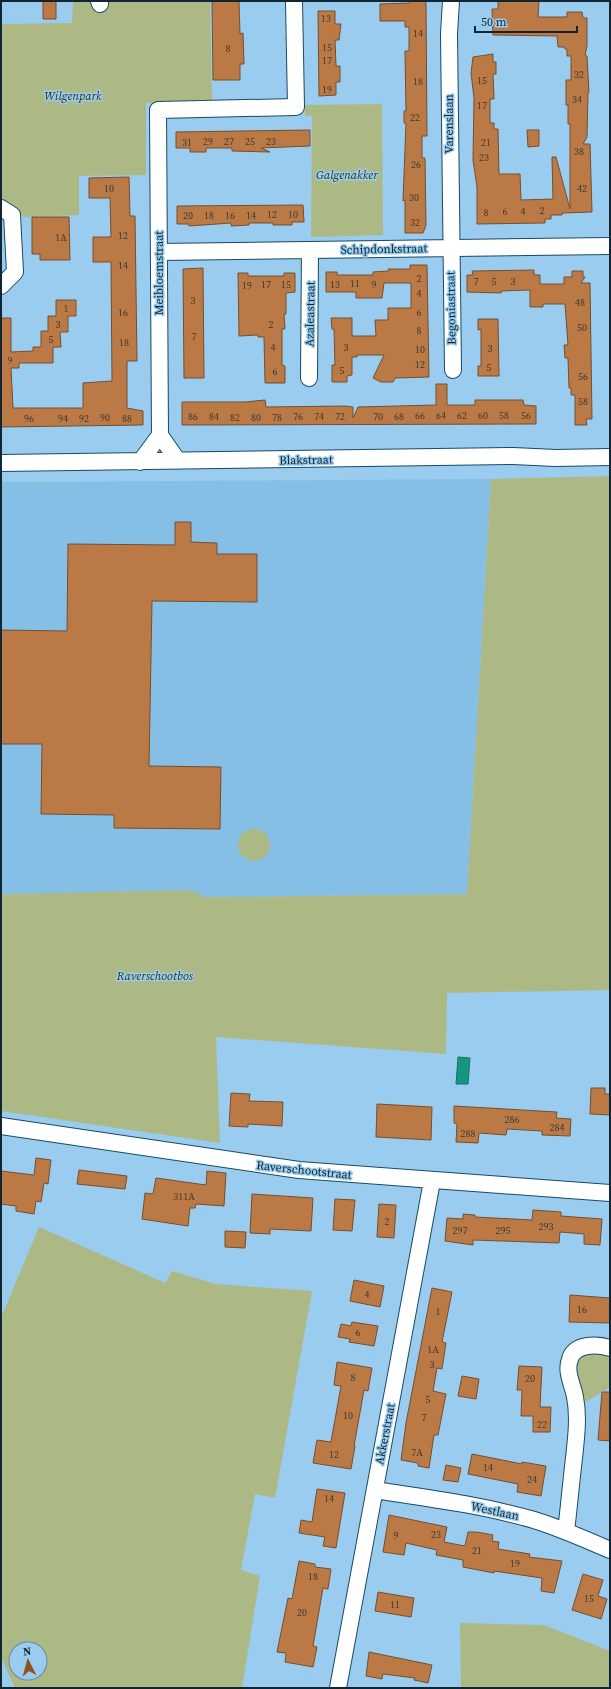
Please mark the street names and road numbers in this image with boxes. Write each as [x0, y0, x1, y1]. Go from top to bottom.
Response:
street label: Varenslaan [441, 94, 457, 154]
street label: Meibloemstraat [151, 231, 167, 315]
street label: Schipdonkstraat [340, 240, 428, 258]
street label: Begoniastraat [442, 271, 460, 345]
street label: Azaleastraat [301, 281, 319, 347]
street label: Blakstraat [279, 452, 333, 468]
street label: Raverschootstraat [255, 1157, 353, 1183]
street label: Akkerstraat [371, 1402, 399, 1466]
street label: Westlaan [469, 1498, 521, 1524]

